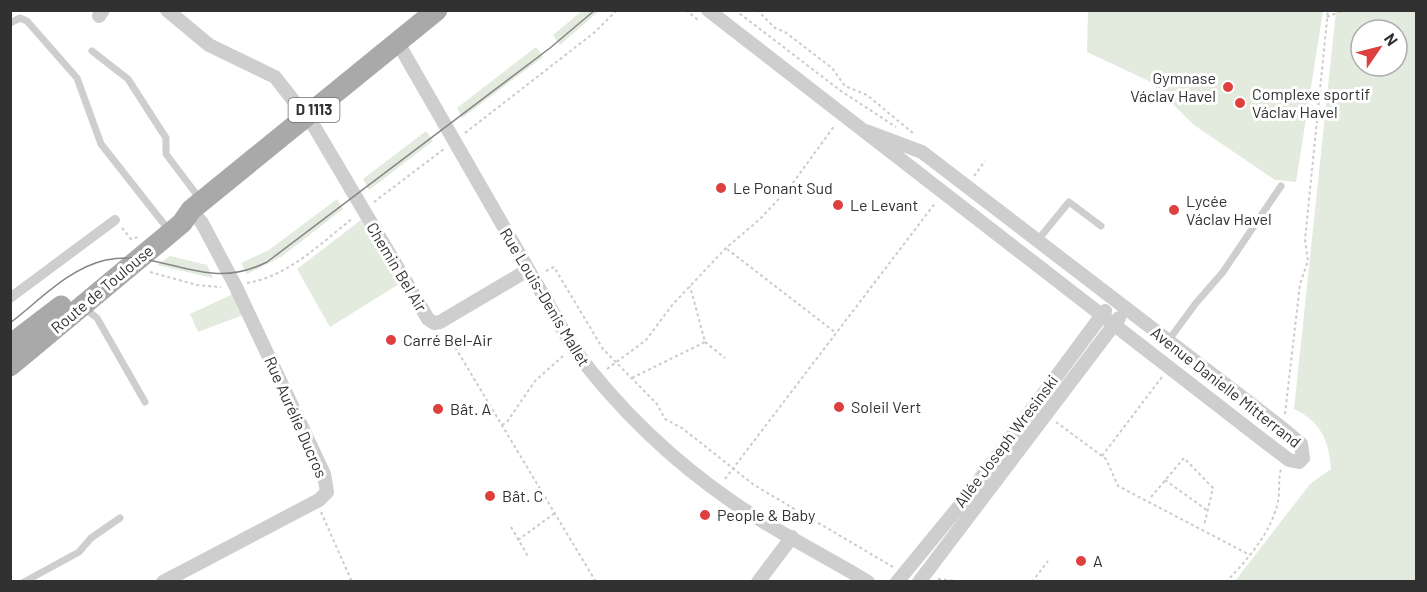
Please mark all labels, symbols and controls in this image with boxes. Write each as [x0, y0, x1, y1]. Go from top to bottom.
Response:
north arrow [1349, 18, 1409, 78]
text: N [1381, 29, 1403, 49]
place label: Gymnase Václav Havel [1130, 68, 1216, 105]
marker: Gymnase Václav Havel [1221, 80, 1235, 94]
place label: Complexe sportif Václav Havel [1252, 84, 1371, 121]
marker: Complexe sportif Václav Havel [1233, 96, 1247, 110]
road number: D 1113 [288, 98, 340, 122]
place label: Le Ponant Sud [733, 178, 833, 197]
marker: Le Ponant Sud [714, 181, 728, 195]
place label: Lycée Václav Havel [1186, 191, 1272, 228]
place label: Le Levant [850, 195, 918, 214]
marker: Le Levant [831, 198, 845, 212]
marker: Lycée Václav Havel [1167, 203, 1181, 217]
street label: Chemin Bel Air [363, 219, 432, 315]
street label: Rue Louis-Denis Mallet [497, 224, 594, 369]
street label: Route de Toulouse [47, 240, 157, 337]
street label: Avenue Danielle Mitterrand [1148, 322, 1305, 451]
place label: Carré Bel-Air [403, 330, 492, 349]
marker: Carré Bel-Air [384, 333, 398, 347]
street label: Rue Aurélie Ducros [261, 353, 332, 480]
street label: Allée Joseph Wresinski [950, 371, 1061, 510]
place label: Soleil Vert [851, 397, 921, 416]
place label: Bât. A [450, 399, 492, 418]
marker: Soleil Vert [832, 400, 846, 414]
marker: Bât. A [431, 402, 445, 416]
place label: Bât. C [502, 486, 543, 505]
marker: Bât. C [483, 489, 497, 503]
place label: People & Baby [717, 505, 816, 524]
marker: People & Baby [698, 508, 712, 522]
place label: A [1093, 551, 1103, 570]
marker: A [1074, 554, 1088, 568]

